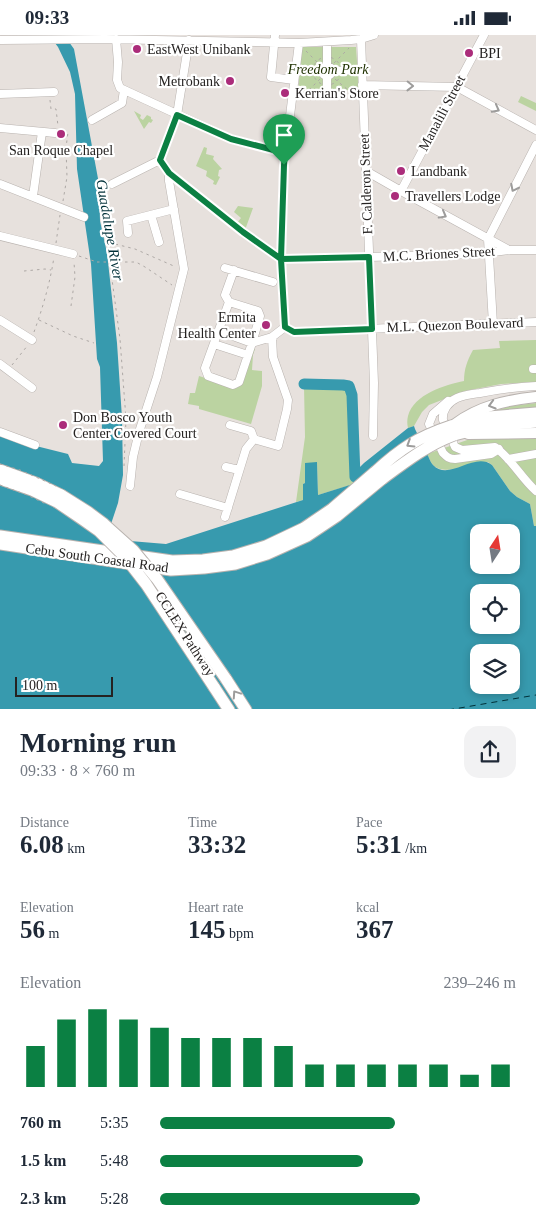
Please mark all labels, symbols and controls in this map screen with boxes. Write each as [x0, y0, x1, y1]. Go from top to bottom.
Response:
text: 09:33 [25, 7, 69, 28]
place label: EastWest Unibank [147, 42, 250, 57]
marker: EastWest Unibank [131, 43, 143, 55]
place label: BPI [479, 46, 501, 61]
marker: BPI [463, 47, 475, 59]
park label: Freedom Park [287, 62, 369, 77]
street label: Manalili Street [416, 72, 468, 153]
place label: Metrobank [159, 74, 220, 89]
marker: Metrobank [224, 75, 236, 87]
one-way arrow [406, 81, 414, 92]
place label: Kerrian's Store [295, 86, 379, 101]
marker: Kerrian's Store [279, 87, 291, 99]
one-way arrow [491, 102, 500, 112]
pin [263, 114, 305, 165]
icon: arrive [270, 121, 298, 149]
marker: San Roque Chapel [55, 128, 67, 140]
street label: F. Calderon Street [357, 133, 375, 235]
place label: San Roque Chapel [9, 143, 113, 158]
place label: Landbank [411, 164, 467, 179]
marker: Landbank [395, 165, 407, 177]
water label: Guadalupe River [93, 178, 127, 282]
one-way arrow [510, 183, 520, 192]
place label: Travellers Lodge [405, 189, 501, 204]
marker: Travellers Lodge [389, 190, 401, 202]
one-way arrow [438, 208, 447, 218]
street label: M.C. Briones Street [383, 244, 495, 264]
place label: Ermita Health Center [178, 310, 257, 341]
street label: M.L. Quezon Boulevard [386, 315, 524, 335]
marker: Ermita Health Center [260, 319, 272, 331]
one-way arrow [488, 400, 497, 410]
place label: Don Bosco Youth Center Covered Court [73, 410, 197, 441]
marker: Don Bosco Youth Center Covered Court [57, 419, 69, 431]
one-way arrow [406, 438, 415, 448]
north arrow [470, 524, 520, 574]
map controls [470, 524, 520, 694]
street label: Cebu South Coastal Road [25, 541, 169, 575]
button: locate [470, 584, 520, 634]
street label: CCLEX Pathway [152, 589, 218, 679]
button: layers [470, 644, 520, 694]
scale bar [15, 675, 112, 698]
text: 100 m [22, 678, 57, 693]
one-way arrow [233, 691, 242, 700]
button: share [464, 726, 516, 778]
text: Morning run [20, 727, 176, 758]
text: 09:33 · 8 × 760 m [20, 762, 135, 779]
text: Distance [20, 815, 69, 830]
text: Time [188, 815, 217, 830]
text: Pace [356, 815, 382, 830]
text: 6.08 [20, 831, 64, 858]
text: 33:32 [188, 831, 246, 858]
text: 5:31 [356, 831, 402, 858]
text: km [64, 841, 85, 856]
text: /km [402, 841, 427, 856]
text: Elevation [20, 900, 74, 915]
text: Heart rate [188, 900, 244, 915]
text: kcal [356, 900, 379, 915]
text: 56 [20, 916, 45, 943]
text: 145 [188, 916, 226, 943]
text: 367 [356, 916, 394, 943]
text: m [45, 926, 59, 941]
text: bpm [226, 926, 254, 941]
text: Elevation [20, 974, 81, 991]
text: 239–246 m [444, 974, 516, 991]
text: 760 m [20, 1114, 61, 1131]
text: 5:35 [100, 1114, 128, 1131]
text: 1.5 km [20, 1152, 66, 1169]
text: 5:48 [100, 1152, 128, 1169]
text: 2.3 km [20, 1190, 66, 1207]
text: 5:28 [100, 1190, 128, 1207]

